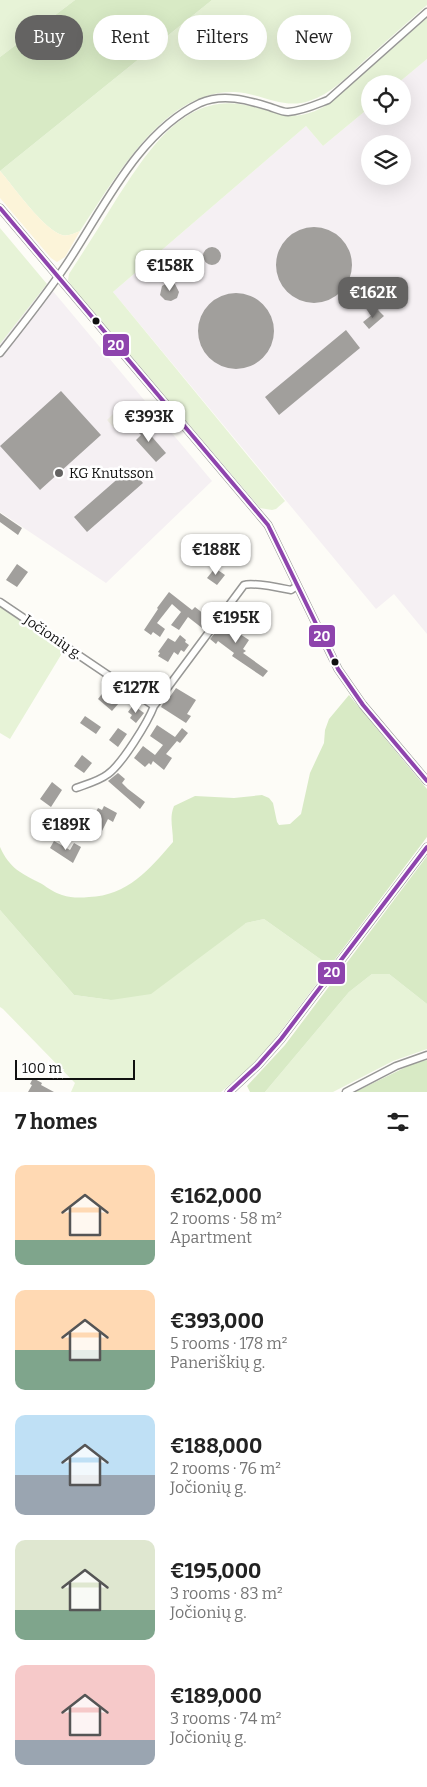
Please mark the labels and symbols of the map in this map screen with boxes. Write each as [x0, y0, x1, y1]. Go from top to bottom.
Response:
pin: €158K [135, 250, 205, 292]
pin: €162K [338, 276, 408, 319]
unlabelled marker [91, 316, 101, 326]
line badge: 20 [102, 333, 130, 357]
text: 20 [108, 337, 124, 354]
pin: €393K [114, 400, 184, 443]
place label: KG Knutsson [69, 465, 154, 482]
marker: KG Knutsson [53, 467, 65, 479]
pin: €188K [181, 534, 251, 576]
pin: €195K [201, 602, 271, 644]
street label: Jočionių g. [20, 611, 86, 663]
line badge: 20 [308, 624, 336, 648]
text: 20 [314, 628, 330, 645]
unlabelled marker [330, 657, 340, 667]
pin: €127K [101, 672, 171, 714]
pin: €189K [31, 808, 101, 851]
line badge: 20 [317, 961, 346, 985]
text: 20 [324, 964, 340, 981]
scale bar [15, 1057, 135, 1080]

